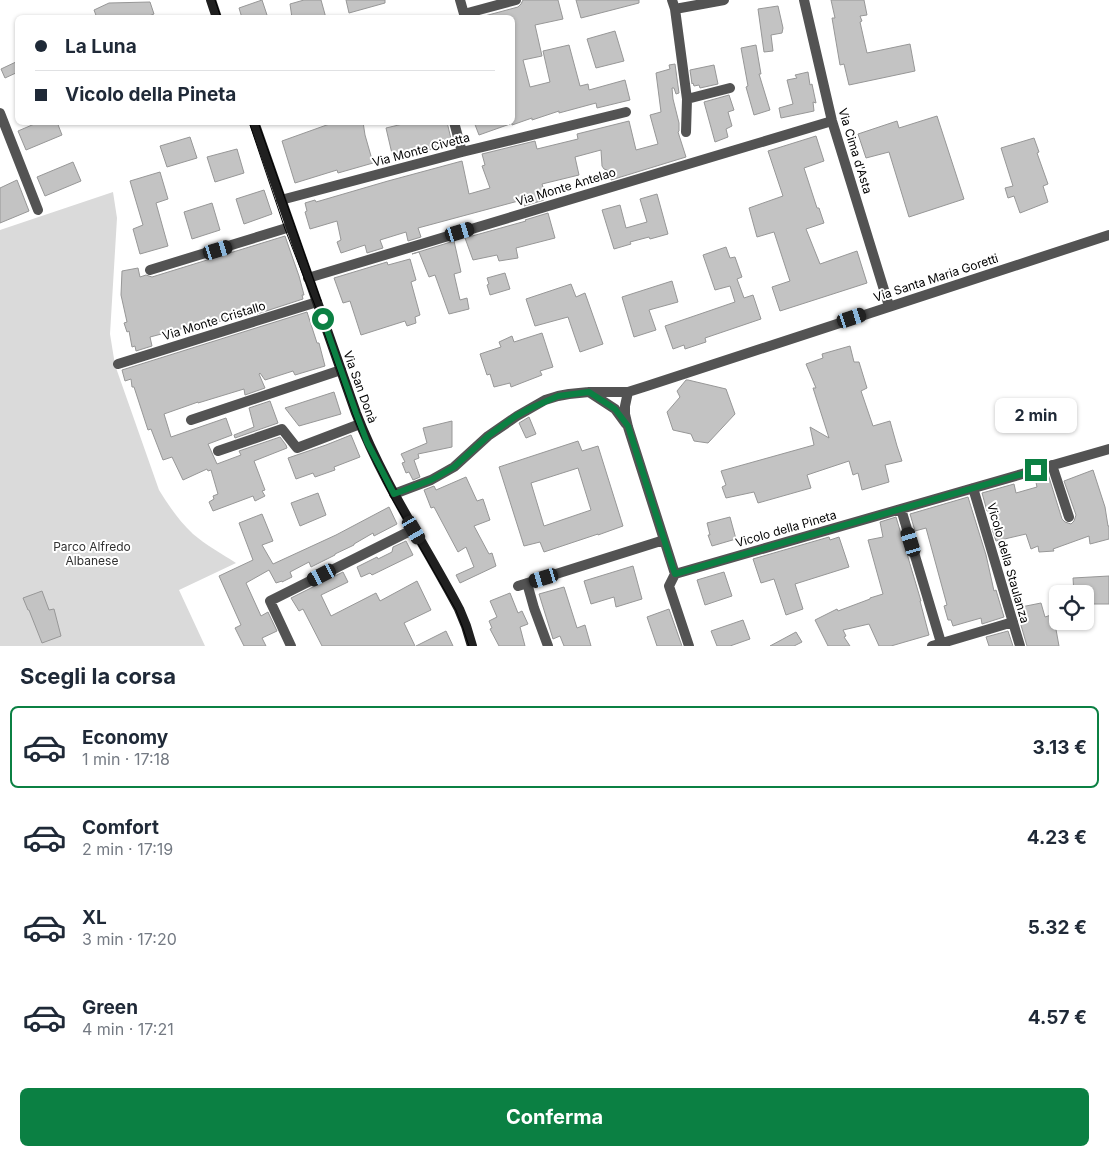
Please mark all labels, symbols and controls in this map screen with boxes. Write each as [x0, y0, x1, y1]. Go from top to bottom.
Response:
text: La Luna [65, 35, 137, 58]
text: Vicolo della Pineta [65, 83, 236, 106]
street label: Via Cima d'Asta [835, 106, 876, 196]
street label: Via Monte Civetta [371, 129, 471, 170]
street label: Via Monte Antelao [514, 164, 618, 209]
car [443, 220, 476, 244]
car [201, 238, 234, 262]
street label: Via Santa Maria Goretti [872, 250, 1000, 305]
street label: Via Monte Cristallo [160, 298, 267, 343]
car [835, 306, 868, 330]
route start [312, 308, 334, 330]
street label: Via San Donà [340, 349, 380, 425]
callout: 2 min [995, 398, 1077, 432]
text: 2 min [1015, 405, 1057, 425]
route end [1025, 459, 1047, 481]
street label: Vicolo della Staulanza [984, 501, 1033, 625]
street label: Vicolo della Pineta [734, 507, 838, 550]
car [400, 513, 427, 547]
car [899, 525, 922, 559]
park label: Parco Alfredo Albanese [53, 539, 131, 568]
car [305, 562, 338, 588]
car [527, 566, 560, 590]
map controls [1049, 585, 1094, 630]
button: locate [1049, 585, 1094, 630]
text: Scegli la corsa [20, 663, 176, 689]
icon: car [22, 725, 67, 770]
text: Economy [82, 726, 168, 749]
text: 3.13 € [1033, 736, 1087, 759]
text: 1 min · 17:18 [82, 749, 170, 769]
icon: car [22, 815, 67, 860]
text: Comfort [82, 816, 159, 839]
text: 4.23 € [1027, 826, 1087, 849]
text: 2 min · 17:19 [82, 839, 173, 859]
icon: car [22, 905, 67, 950]
text: XL [82, 906, 107, 929]
text: 5.32 € [1028, 916, 1087, 939]
text: 3 min · 17:20 [82, 929, 177, 949]
icon: car [22, 995, 67, 1040]
text: Green [82, 996, 138, 1019]
text: 4.57 € [1028, 1006, 1087, 1029]
text: 4 min · 17:21 [82, 1019, 174, 1039]
button: Conferma [20, 1088, 1089, 1146]

